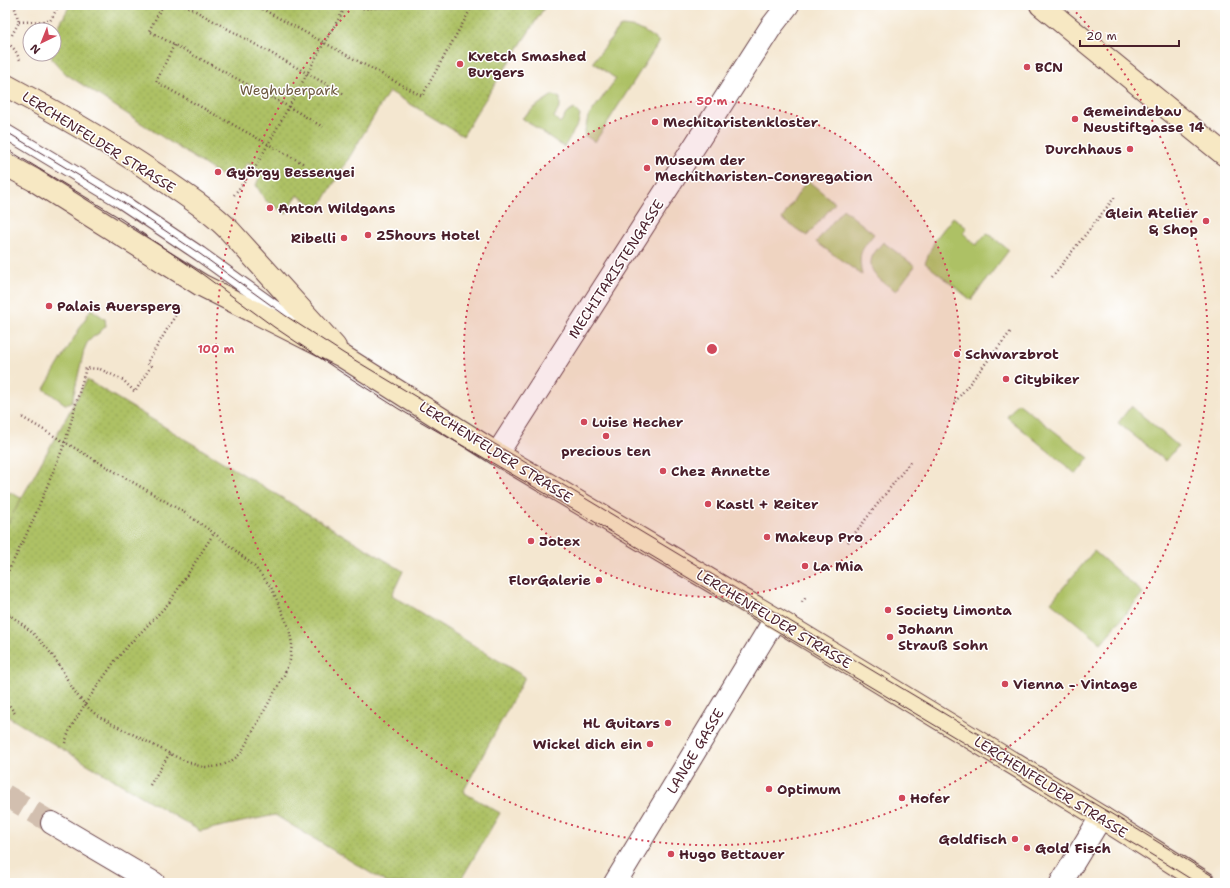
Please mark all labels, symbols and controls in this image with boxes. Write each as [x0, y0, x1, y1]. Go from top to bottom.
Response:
north arrow [22, 22, 62, 62]
scale bar [1080, 22, 1179, 48]
text: 20 m [1086, 28, 1117, 44]
text: N [27, 40, 44, 57]
place label: Kvetch Smashed Burgers [468, 47, 587, 81]
place label: BCN [1035, 58, 1063, 76]
marker: Kvetch Smashed Burgers [455, 59, 465, 69]
marker: BCN [1022, 62, 1032, 72]
park label: Weghuberpark [240, 81, 338, 99]
street label: LERCHENFELDER STRASSE [19, 87, 179, 197]
text: 50 m [697, 93, 728, 109]
place label: Gemeindebau Neustiftgasse 14 [1083, 102, 1204, 136]
place label: Mechitaristenkloster [663, 113, 819, 131]
marker: Gemeindebau Neustiftgasse 14 [1070, 114, 1080, 124]
marker: Mechitaristenkloster [650, 117, 660, 127]
place label: Durchhaus [1045, 140, 1122, 158]
marker: Durchhaus [1125, 144, 1135, 154]
place label: Museum der Mechitharisten-Congregation [655, 151, 873, 185]
place label: György Bessenyei [226, 163, 355, 181]
marker: Museum der Mechitharisten-Congregation [642, 163, 652, 173]
marker: György Bessenyei [213, 167, 223, 177]
street label: MECHITARISTENGASSE [564, 196, 668, 342]
place label: Anton Wildgans [278, 199, 395, 217]
marker: Anton Wildgans [265, 203, 275, 213]
place label: Glein Atelier & Shop [1105, 204, 1198, 238]
marker: Glein Atelier & Shop [1201, 216, 1211, 226]
place label: 25hours Hotel [376, 226, 480, 244]
place label: Ribelli [291, 229, 336, 247]
marker: 25hours Hotel [363, 230, 373, 240]
marker: Ribelli [339, 233, 349, 243]
place label: Palais Auersperg [57, 297, 181, 315]
marker: Palais Auersperg [44, 301, 54, 311]
text: 100 m [198, 341, 235, 357]
centre of rings [705, 342, 719, 356]
place label: Schwarzbrot [965, 345, 1059, 363]
marker: Schwarzbrot [952, 349, 962, 359]
place label: Citybiker [1014, 370, 1080, 388]
marker: Citybiker [1001, 374, 1011, 384]
street label: LERCHENFELDER STRASSE [416, 397, 576, 507]
place label: Luise Hecher [592, 413, 684, 431]
marker: Luise Hecher [579, 417, 589, 427]
marker: precious ten [601, 431, 611, 441]
place label: precious ten [561, 442, 651, 460]
place label: Chez Annette [671, 462, 770, 480]
marker: Chez Annette [658, 466, 668, 476]
place label: Kastl + Reiter [716, 495, 819, 513]
marker: Kastl + Reiter [703, 499, 713, 509]
place label: Makeup Pro [775, 528, 863, 546]
place label: Jotex [539, 532, 580, 550]
marker: Makeup Pro [762, 532, 772, 542]
marker: Jotex [526, 536, 536, 546]
place label: La Mia [813, 557, 864, 575]
marker: La Mia [800, 561, 810, 571]
street label: LERCHENFELDER STRASSE [693, 565, 855, 673]
place label: FlorGalerie [508, 571, 591, 589]
marker: FlorGalerie [594, 575, 604, 585]
place label: Society Limonta [896, 601, 1012, 619]
marker: Society Limonta [883, 605, 893, 615]
place label: Johann Strauß Sohn [898, 620, 988, 654]
marker: Johann Strauß Sohn [885, 632, 895, 642]
place label: Vienna - Vintage [1013, 675, 1138, 693]
marker: Vienna - Vintage [1000, 679, 1010, 689]
street label: LANGE GASSE [662, 705, 728, 797]
place label: HL Guitars [583, 714, 660, 732]
marker: HL Guitars [663, 718, 673, 728]
street label: LERCHENFELDER STRASSE [971, 732, 1131, 842]
place label: Wickel dich ein [533, 735, 642, 753]
marker: Wickel dich ein [645, 739, 655, 749]
place label: Optimum [777, 780, 841, 798]
marker: Optimum [764, 784, 774, 794]
place label: Hofer [910, 789, 950, 807]
marker: Hofer [897, 793, 907, 803]
place label: Goldfisch [938, 830, 1007, 848]
marker: Goldfisch [1010, 834, 1020, 844]
place label: Gold Fisch [1035, 839, 1111, 857]
marker: Gold Fisch [1022, 843, 1032, 853]
place label: Hugo Bettauer [679, 845, 785, 863]
marker: Hugo Bettauer [666, 849, 676, 859]

